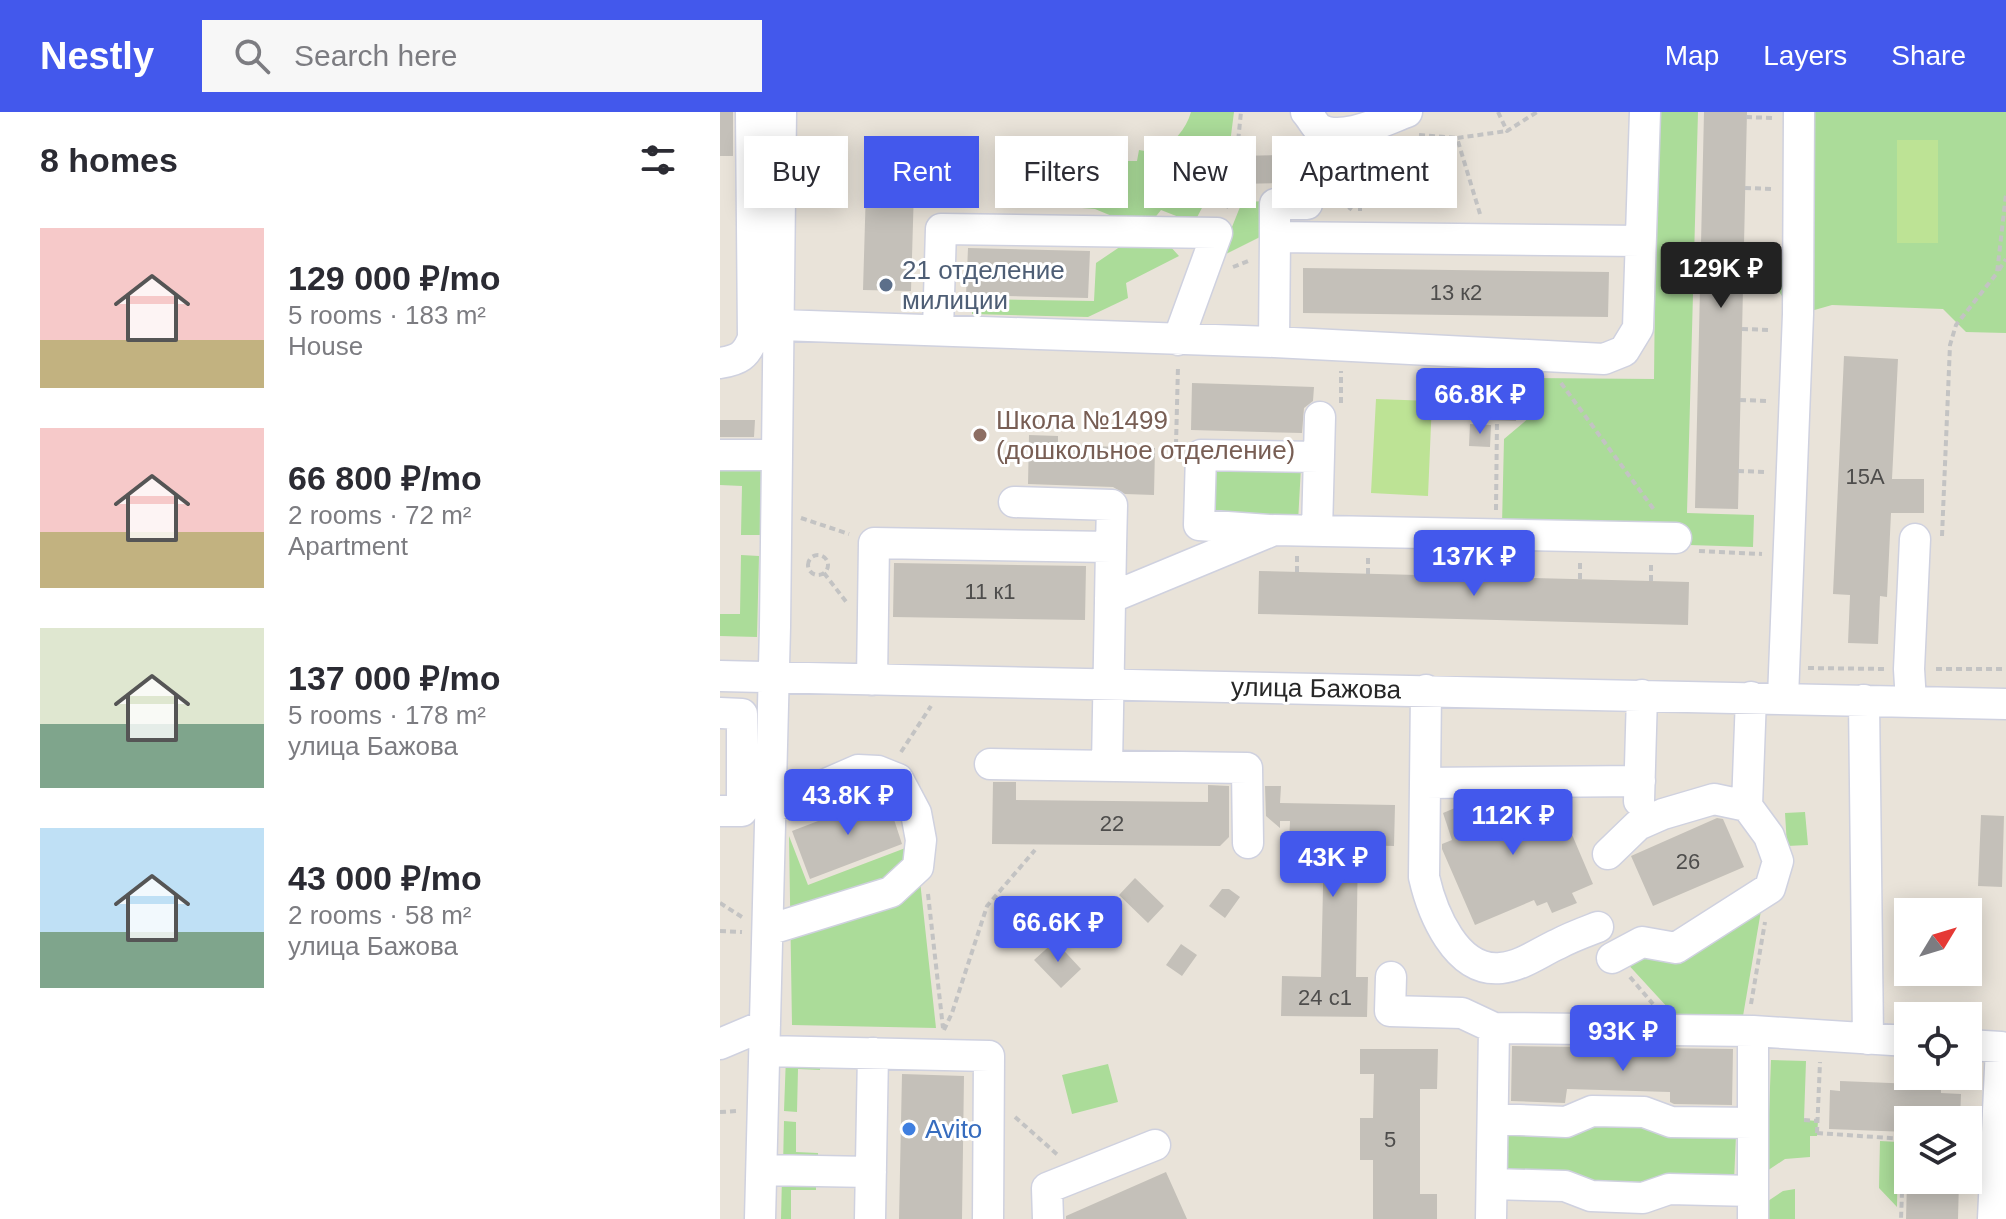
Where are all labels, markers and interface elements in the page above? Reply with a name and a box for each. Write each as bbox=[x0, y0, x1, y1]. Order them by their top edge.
search box bbox=[202, 20, 762, 92]
icon: search bbox=[230, 34, 274, 78]
text: Nestly bbox=[40, 35, 154, 77]
text: Search here bbox=[294, 39, 458, 72]
text: Map bbox=[1665, 40, 1719, 71]
text: Layers bbox=[1763, 40, 1847, 71]
text: Share bbox=[1891, 40, 1966, 71]
chip: Buy bbox=[744, 136, 848, 208]
chip: Rent bbox=[864, 136, 979, 208]
chip: Filters bbox=[995, 136, 1128, 208]
chip: New bbox=[1144, 136, 1256, 208]
chip: Apartment bbox=[1272, 136, 1457, 208]
icon: filters bbox=[636, 138, 680, 182]
text: 8 homes bbox=[40, 141, 178, 179]
pin: 129K ₽ bbox=[1656, 242, 1786, 310]
text: 129K ₽ bbox=[1679, 253, 1763, 283]
place label: 21 отделение милиции bbox=[902, 255, 1065, 315]
text: 129 000 ₽/mo bbox=[288, 259, 501, 297]
icon: home bbox=[104, 260, 200, 356]
marker: 21 отделение милиции bbox=[877, 276, 895, 294]
house number: 13 к2 bbox=[1430, 280, 1482, 305]
text: 5 rooms · 183 m² bbox=[288, 300, 486, 330]
text: House bbox=[288, 331, 363, 361]
pin: 66.8K ₽ bbox=[1406, 368, 1554, 436]
text: 66.8K ₽ bbox=[1434, 379, 1526, 409]
place label: Школа №1499 (дошкольное отделение) bbox=[996, 405, 1295, 465]
marker: Школа №1499 (дошкольное отделение) bbox=[971, 426, 989, 444]
text: 66 800 ₽/mo bbox=[288, 459, 482, 497]
icon: home bbox=[104, 460, 200, 556]
house number: 15А bbox=[1845, 464, 1885, 489]
text: 2 rooms · 72 m² bbox=[288, 500, 472, 530]
pin: 137K ₽ bbox=[1409, 530, 1539, 598]
text: Apartment bbox=[288, 531, 408, 561]
text: 137K ₽ bbox=[1432, 541, 1516, 571]
house number: 11 к1 bbox=[965, 579, 1015, 604]
text: 137 000 ₽/mo bbox=[288, 659, 501, 697]
icon: home bbox=[104, 660, 200, 756]
street label: улица Бажова bbox=[1231, 672, 1402, 704]
text: 5 rooms · 178 m² bbox=[288, 700, 486, 730]
text: улица Бажова bbox=[288, 731, 458, 761]
pin: 43.8K ₽ bbox=[774, 769, 922, 837]
text: 43.8K ₽ bbox=[802, 780, 894, 810]
pin: 112K ₽ bbox=[1448, 789, 1578, 857]
text: 112K ₽ bbox=[1471, 800, 1555, 830]
house number: 22 bbox=[1100, 811, 1124, 836]
pin: 43K ₽ bbox=[1277, 831, 1389, 899]
text: 43K ₽ bbox=[1298, 842, 1368, 872]
house number: 26 bbox=[1676, 849, 1700, 874]
text: 43 000 ₽/mo bbox=[288, 859, 482, 897]
icon: home bbox=[104, 860, 200, 956]
pin: 66.6K ₽ bbox=[984, 896, 1132, 964]
north arrow bbox=[1894, 898, 1982, 986]
map controls bbox=[1894, 898, 1982, 1194]
text: 2 rooms · 58 m² bbox=[288, 900, 472, 930]
text: 66.6K ₽ bbox=[1012, 907, 1104, 937]
text: улица Бажова bbox=[288, 931, 458, 961]
house number: 24 с1 bbox=[1298, 985, 1352, 1010]
button: locate bbox=[1894, 1002, 1982, 1090]
pin: 93K ₽ bbox=[1567, 1005, 1679, 1073]
text: 93K ₽ bbox=[1588, 1016, 1658, 1046]
button: layers bbox=[1894, 1106, 1982, 1194]
place label: Avito bbox=[925, 1114, 982, 1144]
marker: Avito bbox=[900, 1120, 918, 1138]
house number: 5 bbox=[1384, 1127, 1396, 1152]

